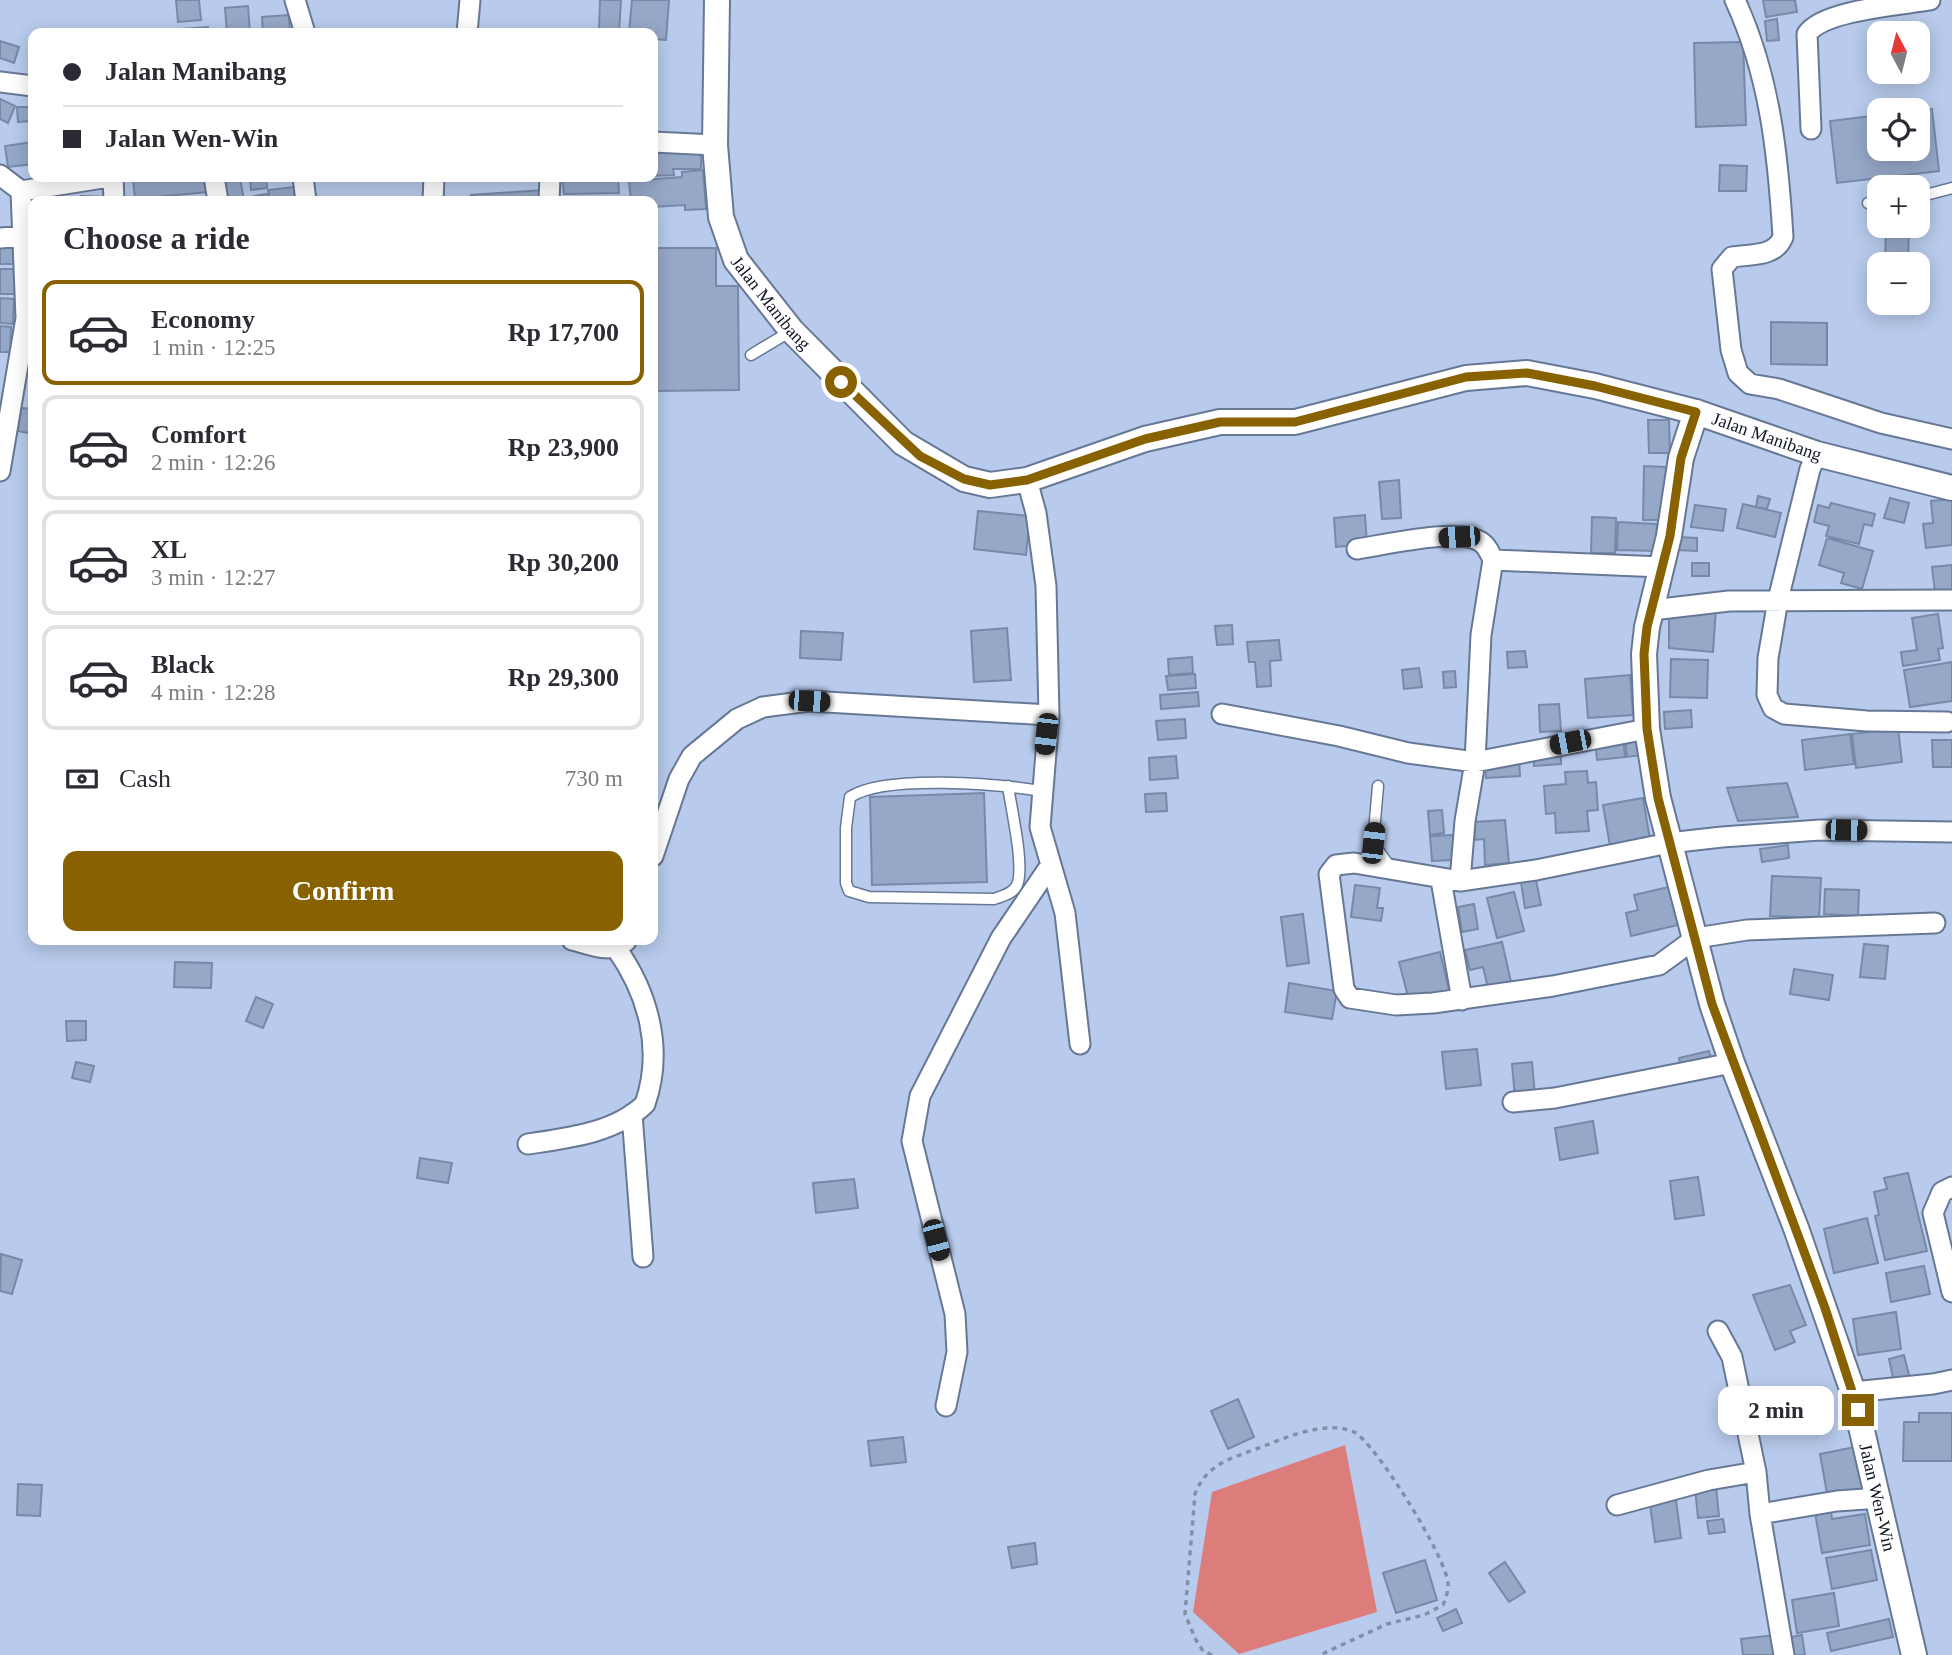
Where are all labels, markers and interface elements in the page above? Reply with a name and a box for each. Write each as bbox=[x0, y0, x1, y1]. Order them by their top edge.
north arrow bbox=[1867, 21, 1930, 84]
map controls bbox=[1867, 21, 1930, 315]
text: Jalan Manibang bbox=[105, 57, 286, 86]
button: locate bbox=[1867, 98, 1930, 161]
text: Jalan Wen-Win bbox=[105, 124, 278, 153]
button: + bbox=[1867, 175, 1930, 238]
text: Choose a ride bbox=[63, 220, 250, 256]
street label: Jalan Manibang bbox=[727, 252, 815, 354]
button: − bbox=[1867, 252, 1930, 315]
icon: car bbox=[67, 301, 130, 364]
text: Economy bbox=[151, 305, 255, 334]
text: Rp 17,700 bbox=[508, 318, 619, 347]
text: 1 min · 12:25 bbox=[151, 335, 276, 360]
route start bbox=[825, 366, 857, 398]
street label: Jalan Manibang bbox=[1710, 408, 1824, 465]
icon: car bbox=[67, 416, 130, 479]
text: Comfort bbox=[151, 420, 246, 449]
text: Rp 23,900 bbox=[508, 433, 619, 462]
text: 2 min · 12:26 bbox=[151, 450, 276, 475]
car bbox=[1438, 525, 1481, 549]
icon: car bbox=[67, 531, 130, 594]
text: XL bbox=[151, 535, 187, 564]
text: Rp 30,200 bbox=[508, 548, 619, 577]
text: 3 min · 12:27 bbox=[151, 565, 276, 590]
icon: car bbox=[67, 646, 130, 709]
text: Black bbox=[151, 650, 215, 679]
text: Rp 29,300 bbox=[508, 663, 619, 692]
text: 4 min · 12:28 bbox=[151, 680, 276, 705]
car bbox=[788, 689, 831, 713]
car bbox=[1034, 712, 1059, 756]
car bbox=[1548, 728, 1593, 756]
icon: cash bbox=[63, 760, 101, 798]
text: Cash bbox=[119, 764, 171, 793]
text: 730 m bbox=[565, 766, 623, 791]
car bbox=[1825, 819, 1868, 841]
car bbox=[1361, 821, 1386, 865]
button: Confirm bbox=[63, 851, 623, 931]
car bbox=[921, 1217, 952, 1263]
callout: 2 min bbox=[1718, 1386, 1834, 1434]
route end bbox=[1842, 1394, 1874, 1426]
text: 2 min bbox=[1748, 1398, 1804, 1423]
street label: Jalan Wen-Win bbox=[1855, 1441, 1900, 1553]

